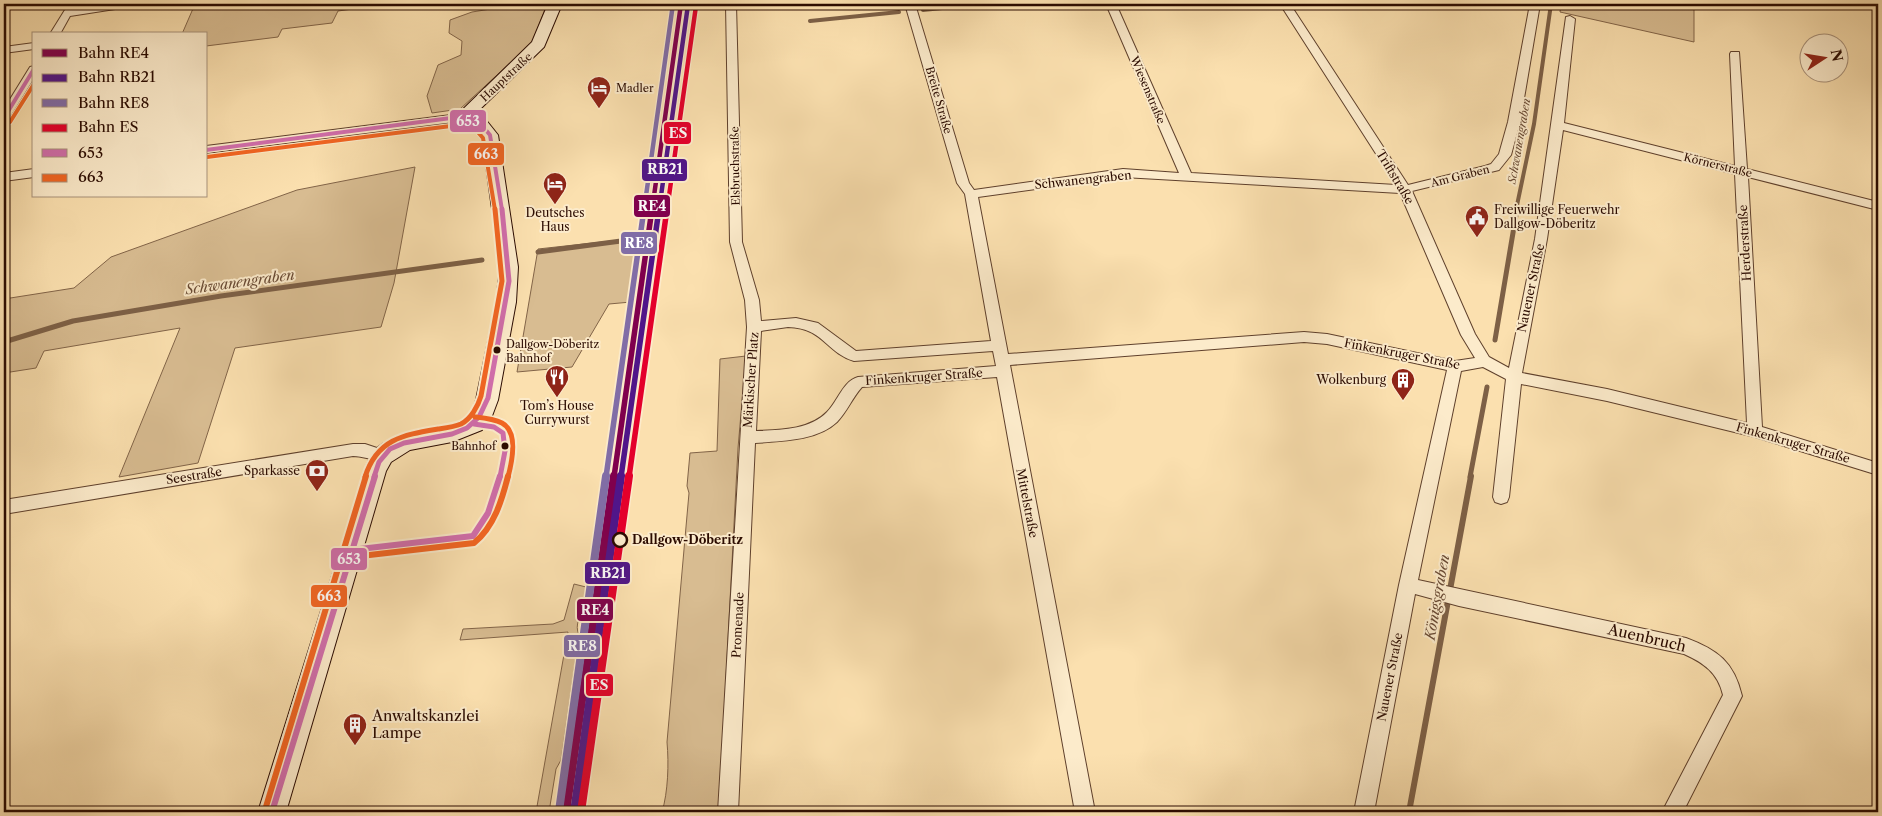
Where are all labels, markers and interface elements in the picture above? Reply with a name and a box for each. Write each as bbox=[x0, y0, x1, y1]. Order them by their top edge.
legend bbox=[32, 32, 208, 198]
north arrow bbox=[1800, 32, 1850, 82]
text: Bahn RE4 bbox=[78, 43, 149, 62]
text: N bbox=[1827, 47, 1847, 63]
street label: Hauptstraße bbox=[477, 50, 535, 104]
street label: Wiesenstraße bbox=[1127, 53, 1169, 126]
street label: Breite Straße bbox=[923, 65, 955, 135]
text: Bahn RB21 bbox=[78, 67, 156, 86]
hotel icon: Madler bbox=[586, 75, 612, 109]
place label: Madler bbox=[616, 81, 654, 95]
text: Bahn RE8 bbox=[78, 93, 149, 112]
water label: Schwanengraben bbox=[1504, 97, 1533, 186]
line badge: 653 bbox=[449, 109, 487, 133]
text: 653 bbox=[456, 112, 480, 130]
text: Bahn ES bbox=[78, 117, 139, 136]
line badge: ES bbox=[663, 121, 692, 145]
text: ES bbox=[668, 124, 688, 142]
street label: Elsbruchstraße bbox=[727, 126, 743, 206]
line badge: 663 bbox=[467, 142, 505, 166]
text: 653 bbox=[78, 143, 103, 162]
text: 663 bbox=[474, 145, 498, 163]
street label: Triftstraße bbox=[1373, 147, 1418, 207]
street label: Körnerstraße bbox=[1682, 150, 1754, 180]
line badge: RB21 bbox=[641, 158, 688, 182]
text: RB21 bbox=[647, 160, 684, 178]
street label: Am Graben bbox=[1428, 162, 1491, 190]
text: 663 bbox=[78, 167, 104, 186]
street label: Schwanengraben bbox=[1034, 167, 1133, 192]
hotel icon: Deutsches Haus bbox=[542, 171, 568, 205]
line badge: RE4 bbox=[633, 194, 671, 218]
text: RE4 bbox=[637, 197, 667, 215]
place label: Freiwillige Feuerwehr Dallgow-Döberitz bbox=[1494, 202, 1620, 231]
public building icon: Freiwillige Feuerwehr Dallgow-Döberitz bbox=[1464, 204, 1490, 238]
street label: Herderstraße bbox=[1735, 204, 1754, 282]
place label: Deutsches Haus bbox=[525, 205, 585, 234]
line badge: RE8 bbox=[620, 231, 658, 255]
text: RE8 bbox=[624, 234, 654, 252]
street label: Nauener Straße bbox=[1514, 242, 1547, 334]
water label: Schwanengraben bbox=[183, 265, 296, 299]
street label: Märkischer Platz bbox=[740, 332, 761, 428]
street label: Finkenkruger Straße bbox=[1343, 335, 1462, 372]
place label: Dallgow-Döberitz Bahnhof bbox=[506, 337, 599, 365]
marker: Dallgow-Döberitz Bahnhof bbox=[492, 345, 502, 355]
restaurant icon: Tom’s House Currywurst bbox=[544, 364, 570, 398]
street label: Finkenkruger Straße bbox=[865, 365, 984, 388]
building icon: Wolkenburg bbox=[1390, 367, 1416, 401]
place label: Wolkenburg bbox=[1315, 372, 1387, 387]
place label: Tom’s House Currywurst bbox=[520, 398, 594, 427]
street label: Finkenkruger Straße bbox=[1734, 419, 1852, 466]
place label: Bahnhof bbox=[451, 439, 498, 453]
marker: Bahnhof bbox=[500, 441, 510, 451]
bank icon: Sparkasse bbox=[304, 458, 330, 492]
place label: Sparkasse bbox=[244, 463, 300, 478]
street label: Seestraße bbox=[165, 464, 223, 487]
street label: Mittelstraße bbox=[1013, 467, 1042, 539]
marker: Dallgow-Döberitz bbox=[612, 532, 628, 548]
place label: Dallgow-Döberitz bbox=[632, 532, 743, 547]
line badge: 653 bbox=[330, 547, 368, 571]
text: 653 bbox=[337, 550, 361, 568]
water label: Königsgraben bbox=[1420, 553, 1453, 642]
line badge: RB21 bbox=[584, 561, 631, 585]
text: RB21 bbox=[590, 564, 627, 582]
line badge: 663 bbox=[310, 584, 348, 608]
text: 663 bbox=[317, 587, 341, 605]
street label: Promenade bbox=[728, 591, 747, 658]
line badge: RE4 bbox=[576, 598, 614, 622]
text: RE4 bbox=[580, 601, 610, 619]
street label: Auenbruch bbox=[1605, 619, 1689, 656]
street label: Nauener Straße bbox=[1374, 631, 1406, 723]
line badge: RE8 bbox=[563, 634, 601, 658]
text: RE8 bbox=[567, 637, 597, 655]
line badge: ES bbox=[585, 673, 614, 697]
text: ES bbox=[589, 676, 609, 694]
place label: Anwaltskanzlei Lampe bbox=[371, 706, 480, 742]
building icon: Anwaltskanzlei Lampe bbox=[342, 712, 368, 746]

